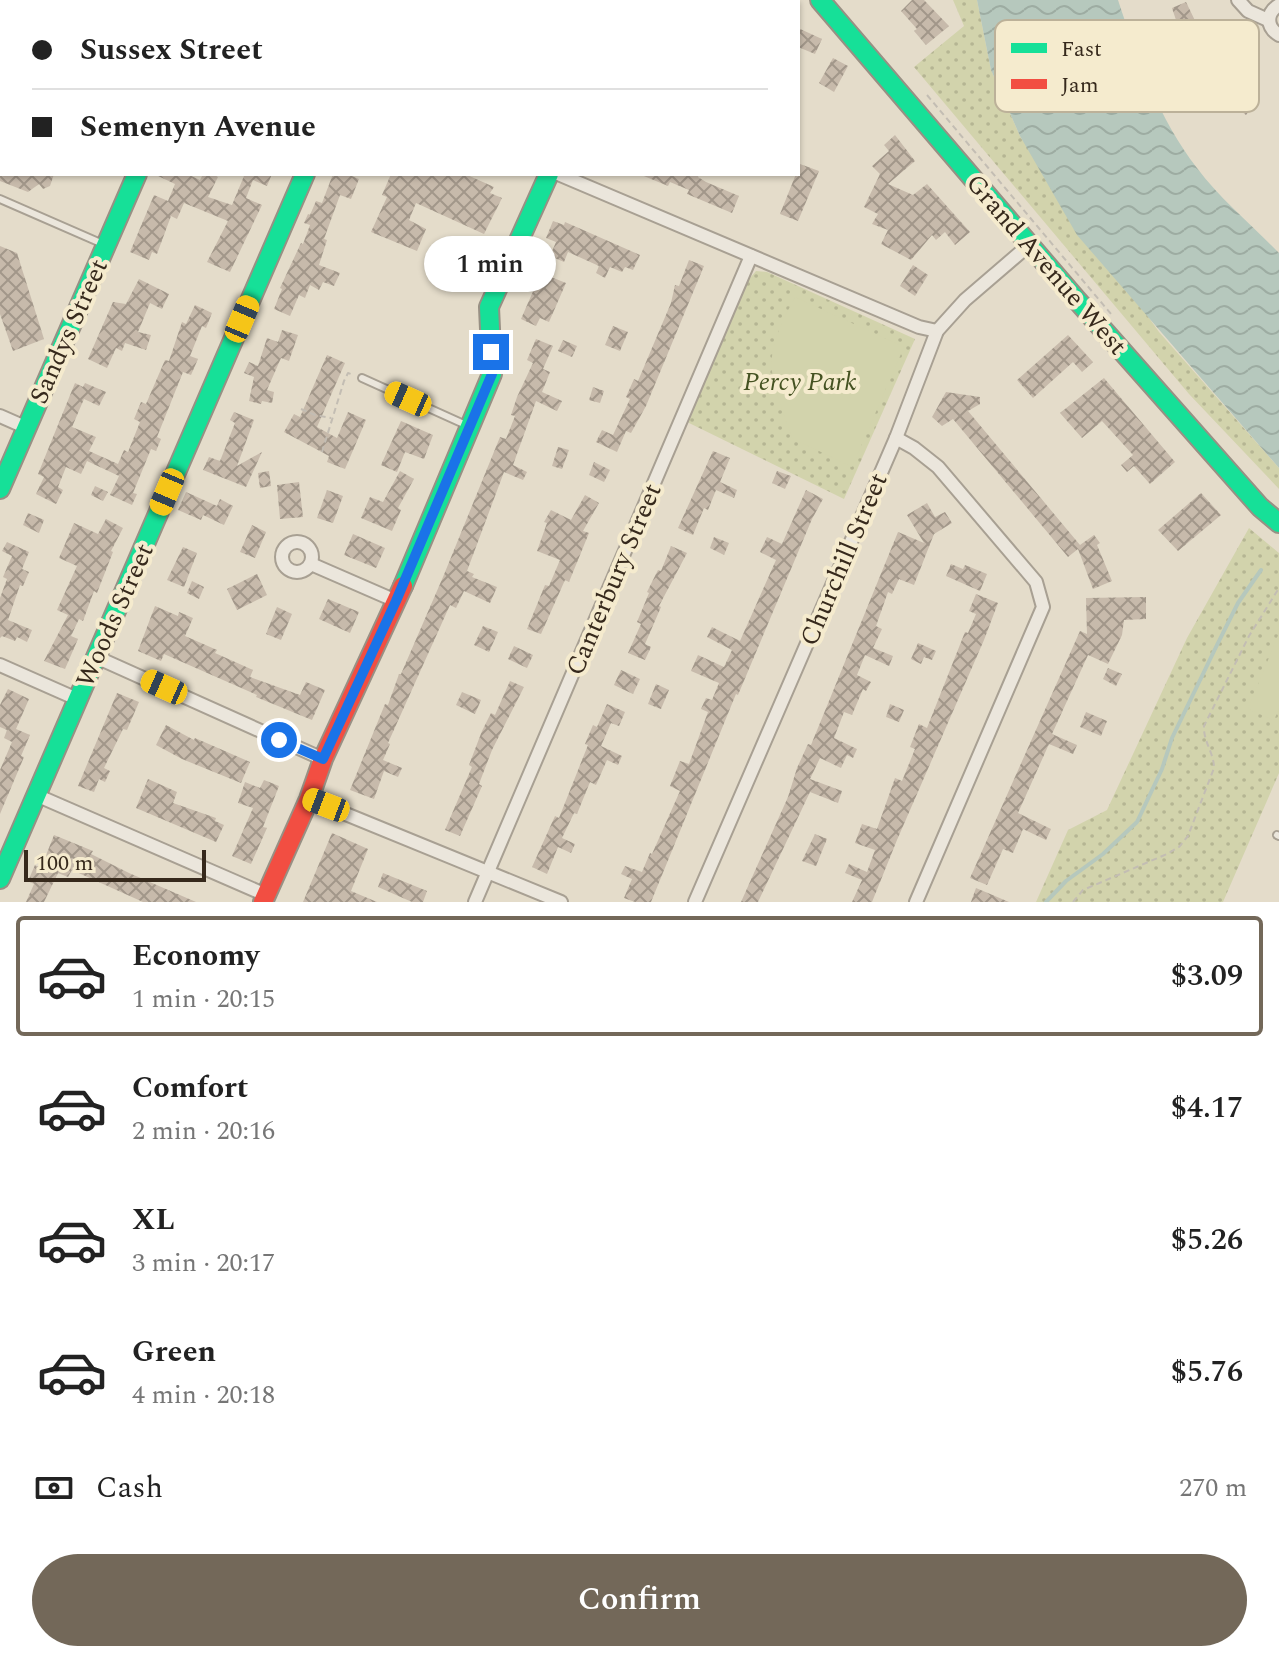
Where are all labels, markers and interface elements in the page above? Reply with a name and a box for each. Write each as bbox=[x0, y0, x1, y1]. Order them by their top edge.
legend bbox=[995, 20, 1259, 112]
text: Sussex Street bbox=[80, 27, 263, 73]
text: Fast bbox=[1061, 33, 1102, 66]
text: Jam bbox=[1061, 69, 1099, 102]
text: Semenyn Avenue bbox=[80, 104, 316, 150]
street label: Grand Avenue West bbox=[956, 165, 1137, 364]
callout: 1 min bbox=[425, 236, 557, 292]
text: 1 min bbox=[456, 244, 524, 284]
street label: Sandys Street bbox=[19, 252, 119, 410]
car bbox=[222, 292, 262, 346]
route end bbox=[473, 334, 509, 370]
park label: Percy Park bbox=[743, 362, 857, 402]
car bbox=[381, 378, 435, 420]
car bbox=[147, 465, 187, 519]
street label: Churchill Street bbox=[789, 467, 898, 652]
street label: Canterbury Street bbox=[555, 477, 672, 682]
street label: Woods Street bbox=[65, 537, 164, 694]
car bbox=[137, 666, 191, 708]
route start bbox=[261, 722, 297, 758]
car bbox=[299, 785, 353, 825]
scale bar bbox=[24, 846, 206, 882]
text: 100 m bbox=[36, 847, 93, 880]
text: Economy bbox=[132, 933, 259, 979]
icon: car bbox=[36, 940, 108, 1012]
text: $3.09 bbox=[1171, 953, 1243, 999]
text: 1 min · 20:15 bbox=[132, 979, 275, 1019]
text: Comfort bbox=[132, 1065, 248, 1111]
icon: car bbox=[36, 1072, 108, 1144]
text: $4.17 bbox=[1171, 1085, 1243, 1131]
text: 2 min · 20:16 bbox=[132, 1111, 275, 1151]
text: XL bbox=[132, 1197, 175, 1243]
icon: car bbox=[36, 1204, 108, 1276]
text: $5.26 bbox=[1171, 1217, 1243, 1263]
text: 3 min · 20:17 bbox=[132, 1243, 275, 1283]
text: Green bbox=[132, 1329, 216, 1375]
icon: car bbox=[36, 1336, 108, 1408]
text: $5.76 bbox=[1171, 1349, 1243, 1395]
text: 4 min · 20:18 bbox=[132, 1375, 275, 1415]
text: Cash bbox=[96, 1465, 163, 1511]
icon: cash bbox=[32, 1466, 76, 1510]
text: 270 m bbox=[1179, 1468, 1247, 1508]
button: Confirm bbox=[32, 1554, 1247, 1646]

